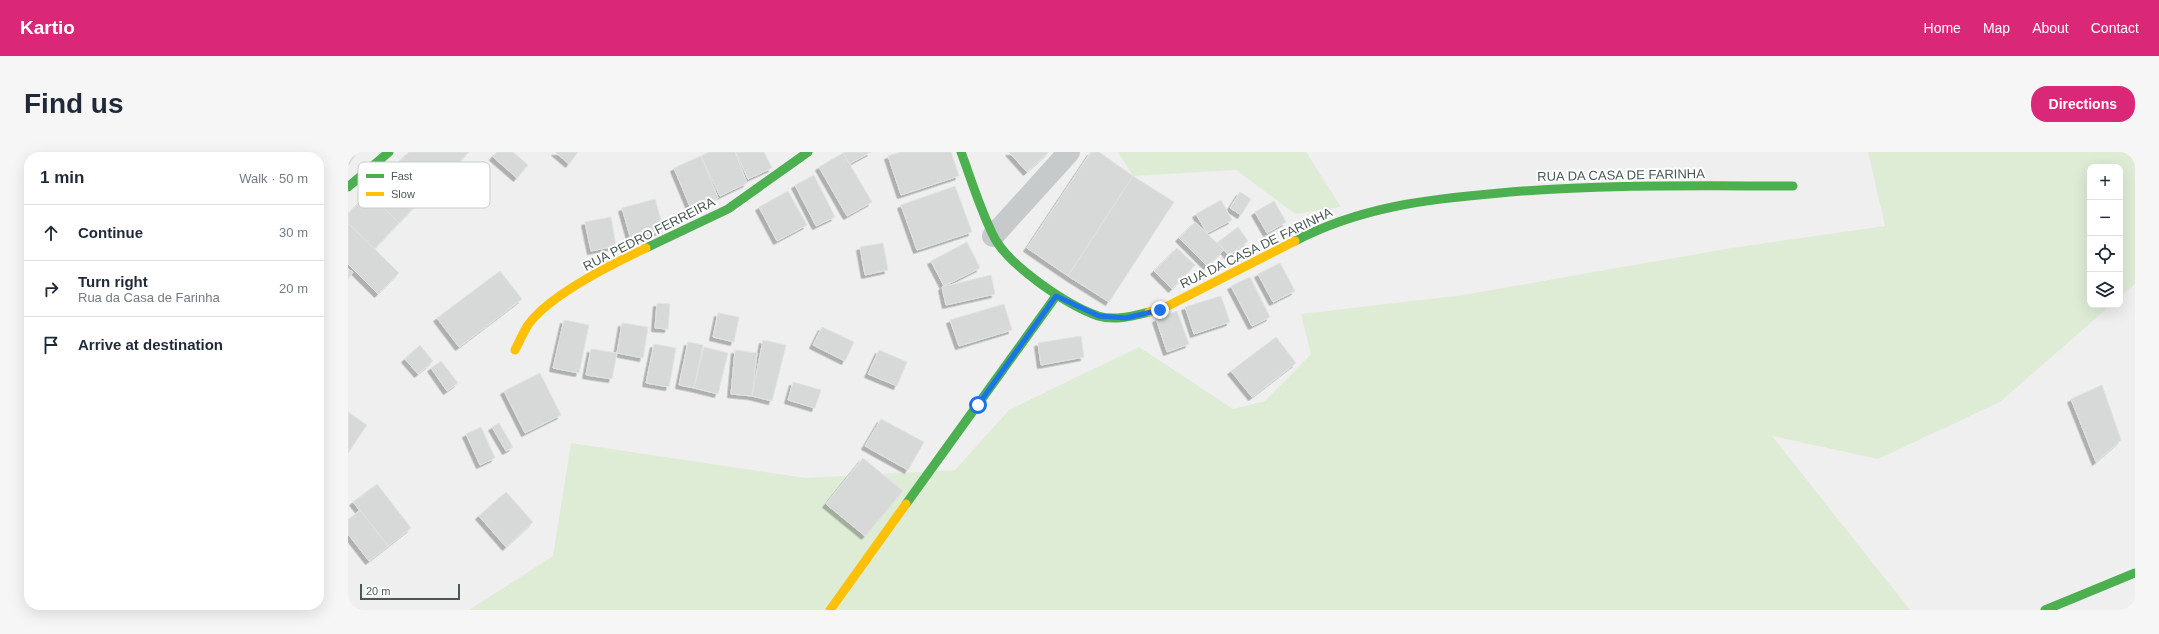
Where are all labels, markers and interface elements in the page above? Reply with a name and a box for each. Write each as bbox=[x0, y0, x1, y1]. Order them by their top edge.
text: Kartio bbox=[20, 17, 75, 38]
text: Home bbox=[1924, 20, 1961, 36]
text: Map bbox=[1983, 20, 2010, 36]
text: About bbox=[2032, 20, 2069, 36]
text: Contact bbox=[2091, 20, 2139, 36]
button: Directions bbox=[2031, 86, 2135, 122]
text: Find us bbox=[24, 88, 124, 119]
legend bbox=[358, 162, 490, 208]
map controls bbox=[2087, 164, 2123, 308]
button: + bbox=[2087, 164, 2123, 200]
street label: RUA DA CASA DE FARINHA bbox=[1537, 166, 1705, 184]
text: 1 min bbox=[40, 168, 84, 187]
text: Fast bbox=[391, 170, 412, 182]
text: Walk · 50 m bbox=[239, 171, 308, 186]
text: Slow bbox=[391, 188, 415, 200]
street label: RUA PEDRO FERREIRA bbox=[581, 194, 718, 274]
button: − bbox=[2087, 200, 2123, 236]
street label: RUA DA CASA DE FARINHA bbox=[1177, 204, 1335, 291]
icon: ahead bbox=[40, 222, 62, 244]
text: Continue bbox=[78, 224, 143, 241]
text: 30 m bbox=[279, 225, 308, 240]
button: locate bbox=[2087, 236, 2123, 272]
button: layers bbox=[2087, 272, 2123, 308]
text: Turn right bbox=[78, 273, 148, 290]
icon: right bbox=[40, 278, 62, 300]
text: 20 m bbox=[279, 281, 308, 296]
text: Rua da Casa de Farinha bbox=[78, 290, 220, 305]
route end bbox=[1151, 301, 1169, 319]
icon: arrive bbox=[40, 334, 62, 356]
text: Arrive at destination bbox=[78, 336, 223, 353]
route start bbox=[969, 396, 987, 414]
scale bar bbox=[360, 582, 460, 601]
text: 20 m bbox=[366, 585, 390, 597]

